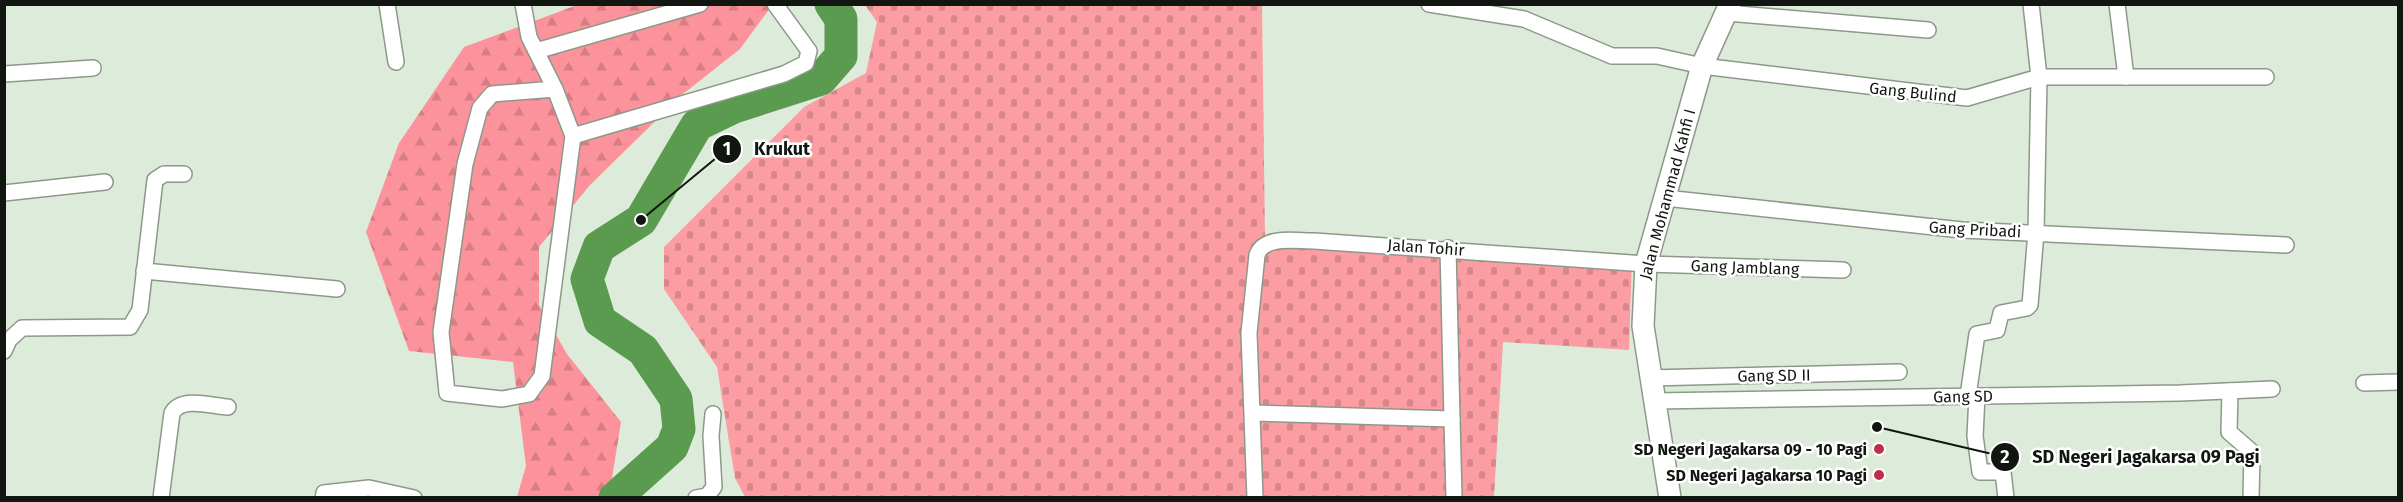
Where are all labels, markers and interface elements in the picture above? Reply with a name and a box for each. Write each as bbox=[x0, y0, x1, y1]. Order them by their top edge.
street label: Gang Bulind bbox=[1868, 78, 1958, 107]
street label: Jalan Mohammad Kahfi I bbox=[1636, 107, 1699, 281]
callout: Krukut bbox=[712, 131, 822, 167]
text: 1 bbox=[723, 138, 731, 160]
text: Krukut bbox=[754, 138, 811, 160]
street label: Gang Pribadi bbox=[1928, 218, 2022, 241]
street label: Jalan Tohir bbox=[1387, 235, 1466, 260]
street label: Gang Jamblang bbox=[1690, 256, 1800, 279]
street label: Gang SD II bbox=[1737, 365, 1811, 386]
street label: Gang SD bbox=[1933, 386, 1993, 407]
callout: SD Negeri Jagakarsa 09 Pagi bbox=[1990, 439, 2272, 475]
place label: SD Negeri Jagakarsa 09 - 10 Pagi bbox=[1634, 440, 1867, 459]
marker: SD Negeri Jagakarsa 09 - 10 Pagi bbox=[1872, 442, 1886, 456]
text: 2 bbox=[2000, 446, 2010, 468]
text: SD Negeri Jagakarsa 09 Pagi bbox=[2032, 446, 2260, 468]
place label: SD Negeri Jagakarsa 10 Pagi bbox=[1666, 466, 1867, 485]
marker: SD Negeri Jagakarsa 10 Pagi bbox=[1872, 468, 1886, 482]

